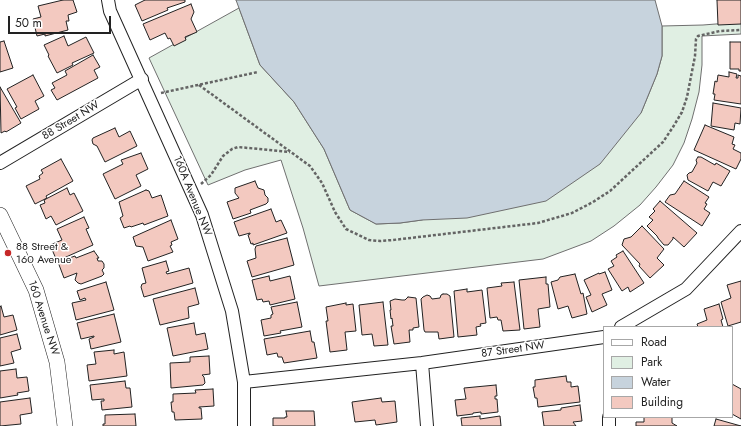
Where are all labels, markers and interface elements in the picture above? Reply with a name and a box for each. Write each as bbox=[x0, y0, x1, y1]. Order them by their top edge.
scale bar bbox=[10, 8, 113, 34]
text: 50 m bbox=[15, 14, 42, 32]
street label: 88 Street NW bbox=[40, 99, 102, 143]
street label: 160A Avenue NW bbox=[170, 154, 214, 238]
place label: 88 Street & 160 Avenue bbox=[16, 240, 71, 266]
marker: 88 Street & 160 Avenue bbox=[3, 248, 13, 258]
street label: 160 Avenue NW bbox=[25, 279, 61, 357]
legend bbox=[603, 326, 733, 418]
text: Road bbox=[641, 333, 667, 351]
street label: 87 Street NW bbox=[480, 339, 546, 361]
text: Park bbox=[641, 353, 662, 371]
text: Water bbox=[641, 373, 671, 391]
text: Building bbox=[641, 393, 683, 411]

